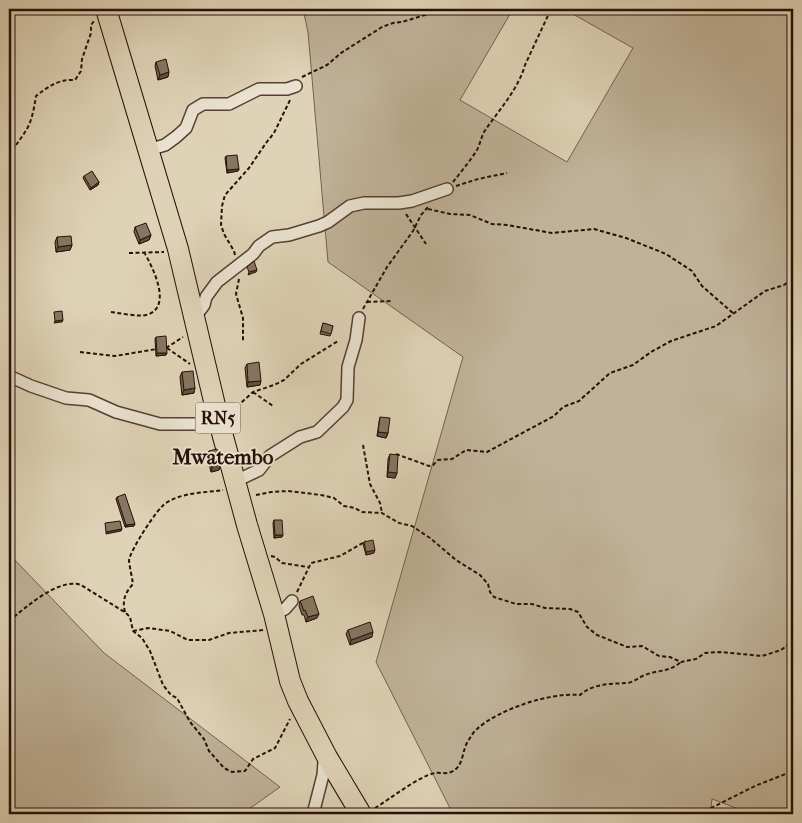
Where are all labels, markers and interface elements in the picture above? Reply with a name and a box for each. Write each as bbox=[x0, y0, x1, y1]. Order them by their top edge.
road number: RN5 bbox=[196, 402, 240, 433]
district label: Mwatembo bbox=[172, 445, 274, 469]

